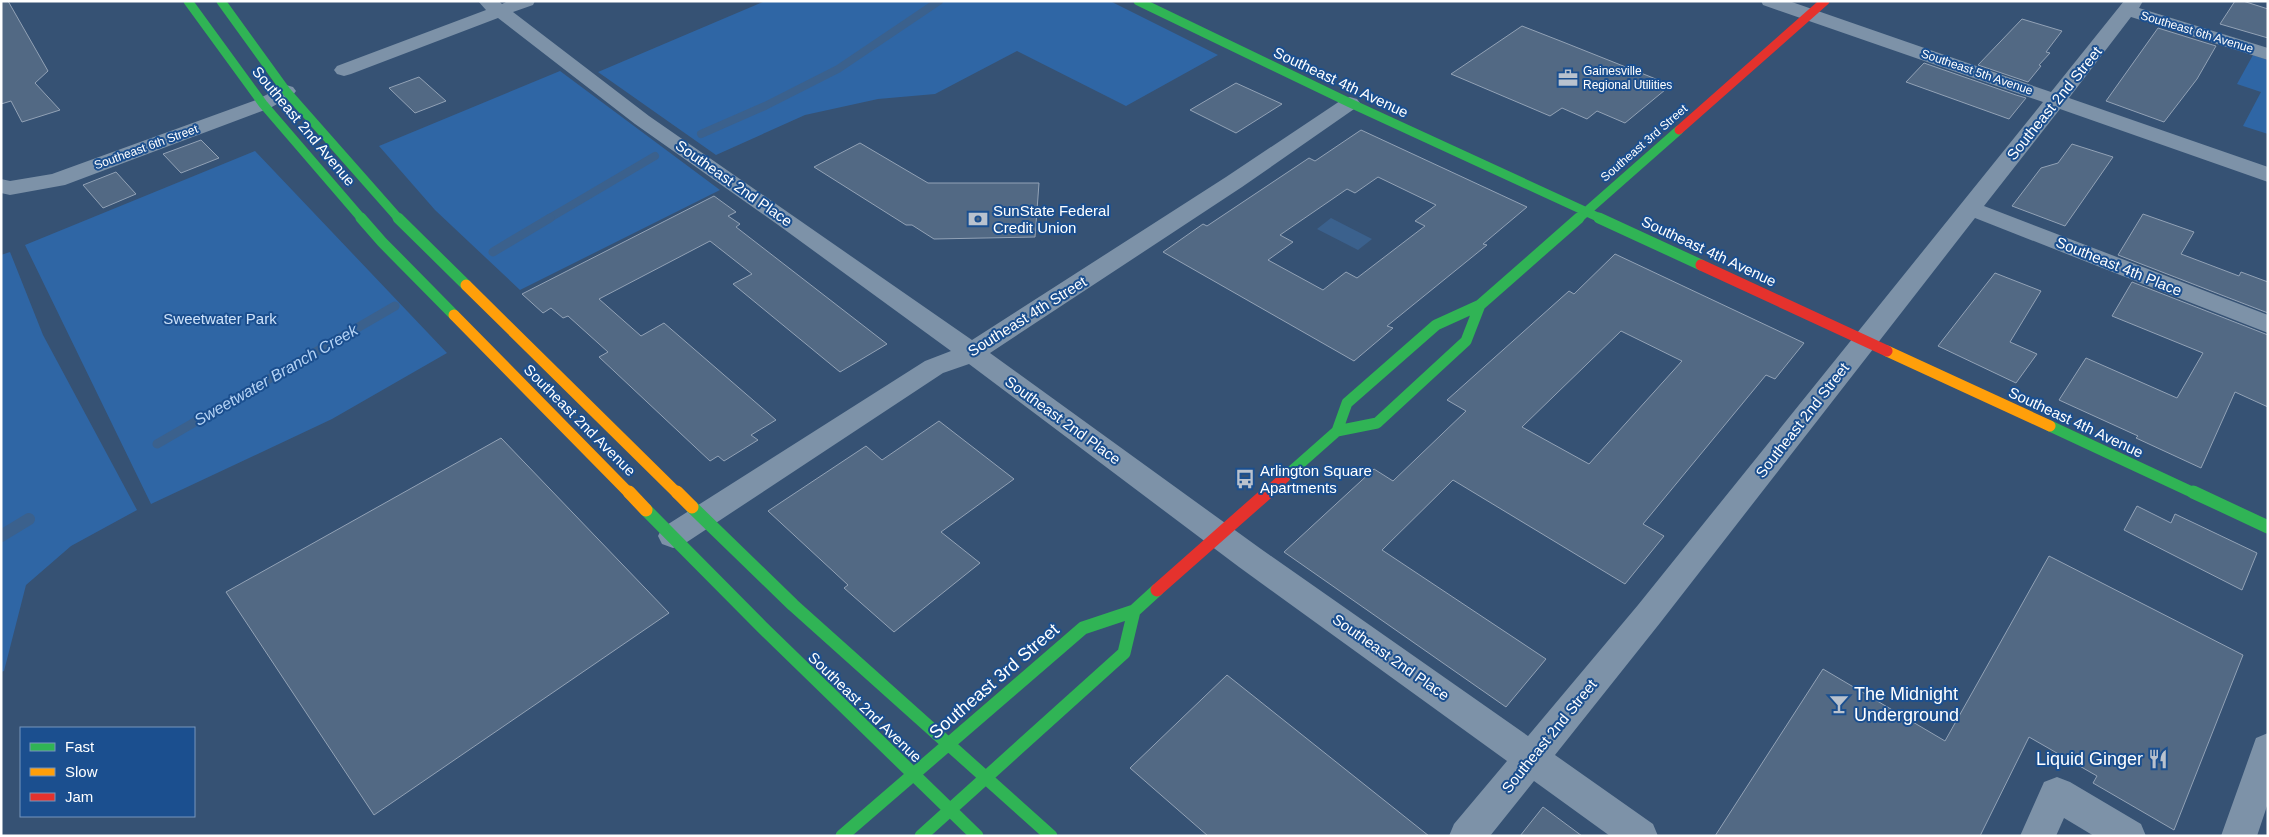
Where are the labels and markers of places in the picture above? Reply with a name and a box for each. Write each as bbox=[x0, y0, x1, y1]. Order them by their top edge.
place label: Gainesville Regional Utilities bbox=[1583, 64, 1672, 92]
office icon: Gainesville Regional Utilities bbox=[1557, 67, 1579, 89]
place label: SunState Federal Credit Union bbox=[993, 202, 1110, 236]
bank icon: SunState Federal Credit Union bbox=[967, 208, 989, 230]
place label: Arlington Square Apartments bbox=[1260, 462, 1372, 496]
bus stop icon: Arlington Square Apartments bbox=[1234, 468, 1256, 490]
place label: The Midnight Underground bbox=[1854, 684, 1959, 725]
bar icon: The Midnight Underground bbox=[1828, 693, 1850, 715]
restaurant icon: Liquid Ginger bbox=[2147, 748, 2169, 770]
place label: Liquid Ginger bbox=[2036, 749, 2143, 769]

